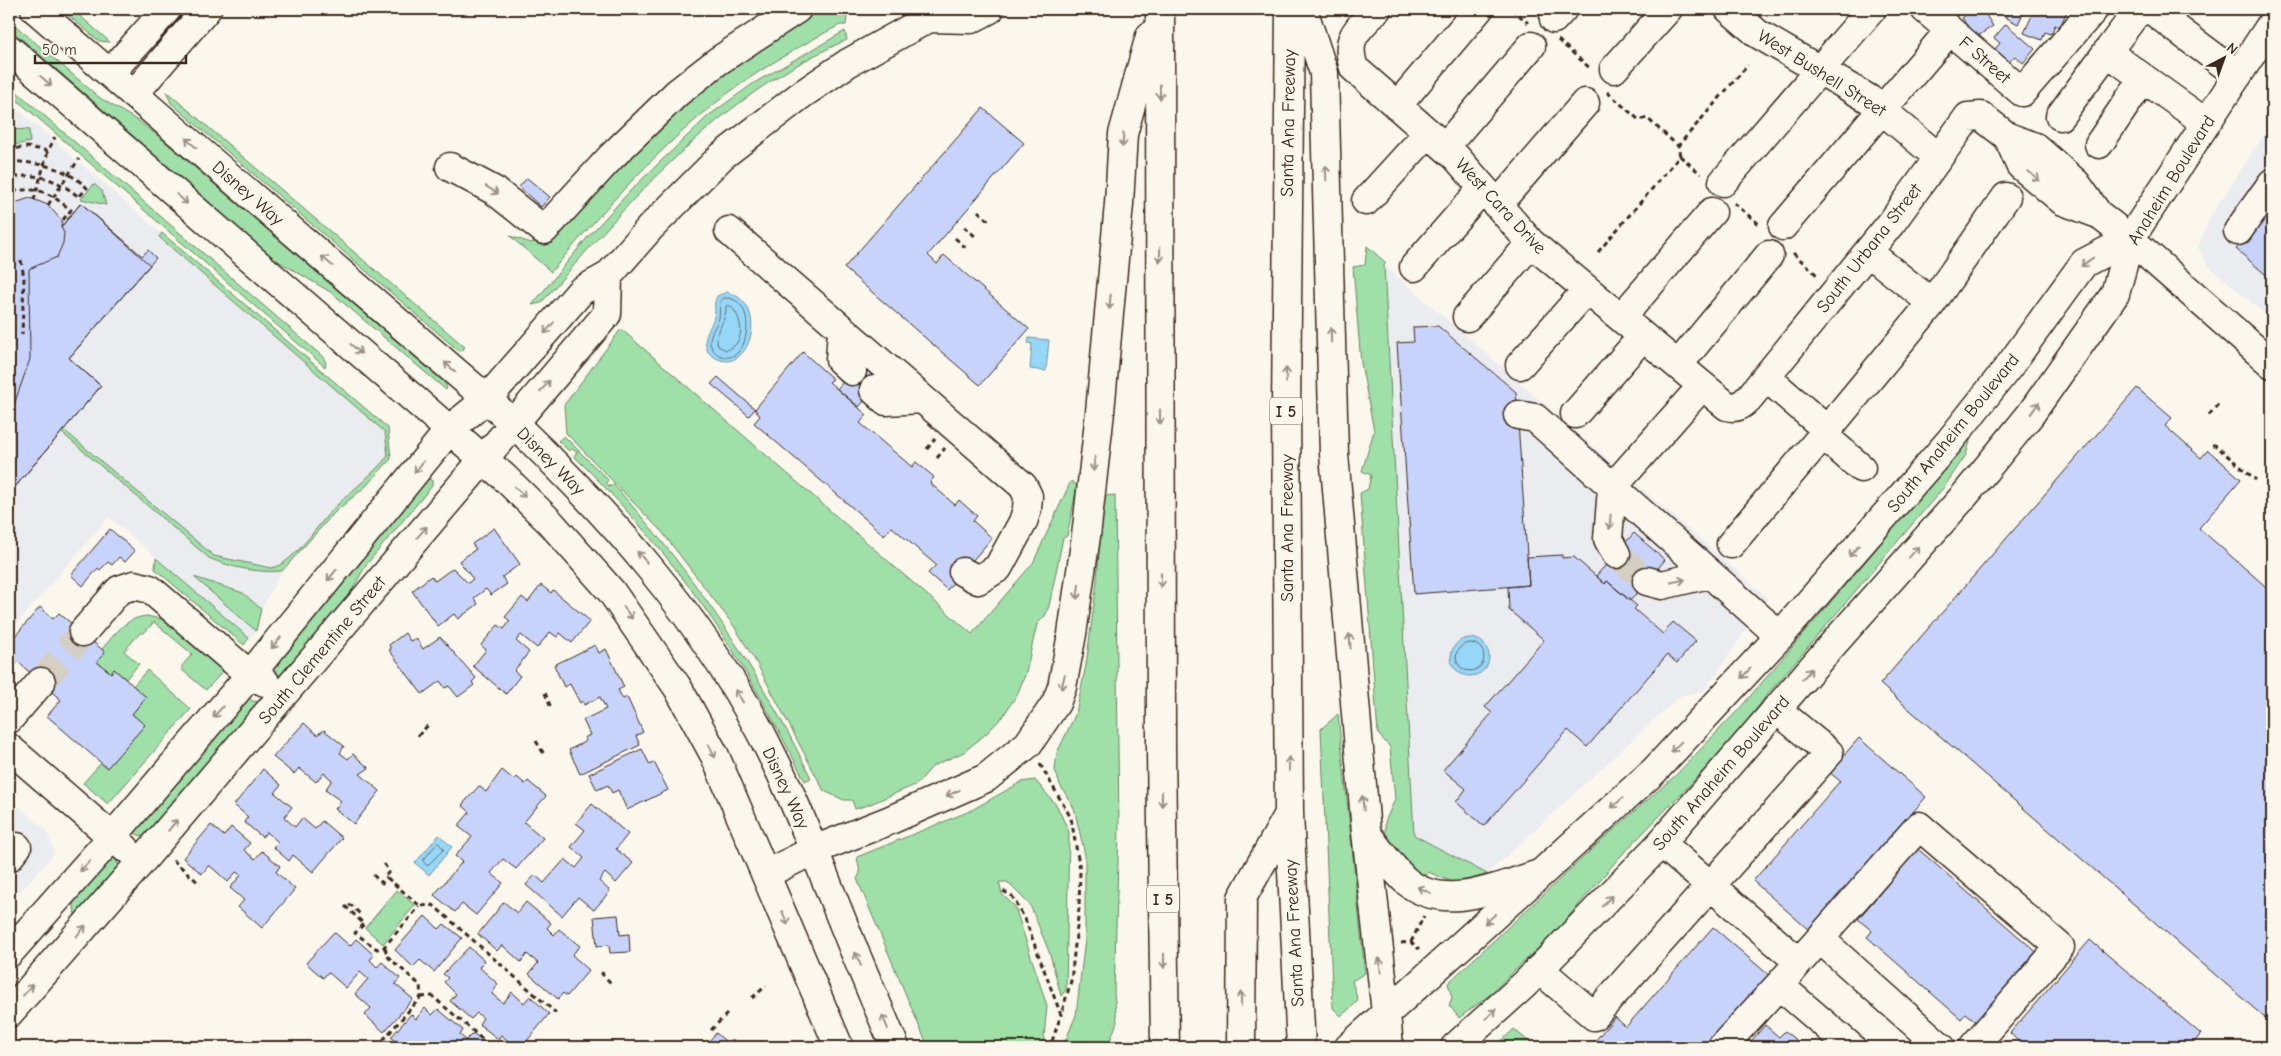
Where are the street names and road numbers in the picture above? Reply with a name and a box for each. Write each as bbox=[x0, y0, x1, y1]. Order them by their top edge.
street label: West Bushell Street bbox=[1754, 25, 1891, 122]
street label: F Street bbox=[1955, 32, 2015, 89]
street label: Santa Ana Freeway bbox=[1277, 48, 1300, 197]
street label: Anaheim Boulevard bbox=[2123, 112, 2220, 249]
street label: West Cara Drive bbox=[1451, 154, 1550, 259]
street label: Disney Way bbox=[208, 157, 288, 231]
street label: South Urbana Street bbox=[1812, 179, 1927, 317]
street label: South Anaheim Boulevard bbox=[1883, 350, 2024, 517]
road number: I 5 bbox=[1270, 398, 1302, 424]
street label: Disney Way bbox=[512, 423, 590, 500]
street label: Santa Ana Freeway bbox=[1277, 453, 1298, 602]
street label: South Clementine Street bbox=[254, 571, 391, 729]
street label: South Anaheim Boulevard bbox=[1648, 692, 1794, 855]
street label: Disney Way bbox=[758, 744, 814, 833]
street label: Santa Ana Freeway bbox=[1280, 858, 1309, 1007]
road number: I 5 bbox=[1147, 886, 1179, 912]

